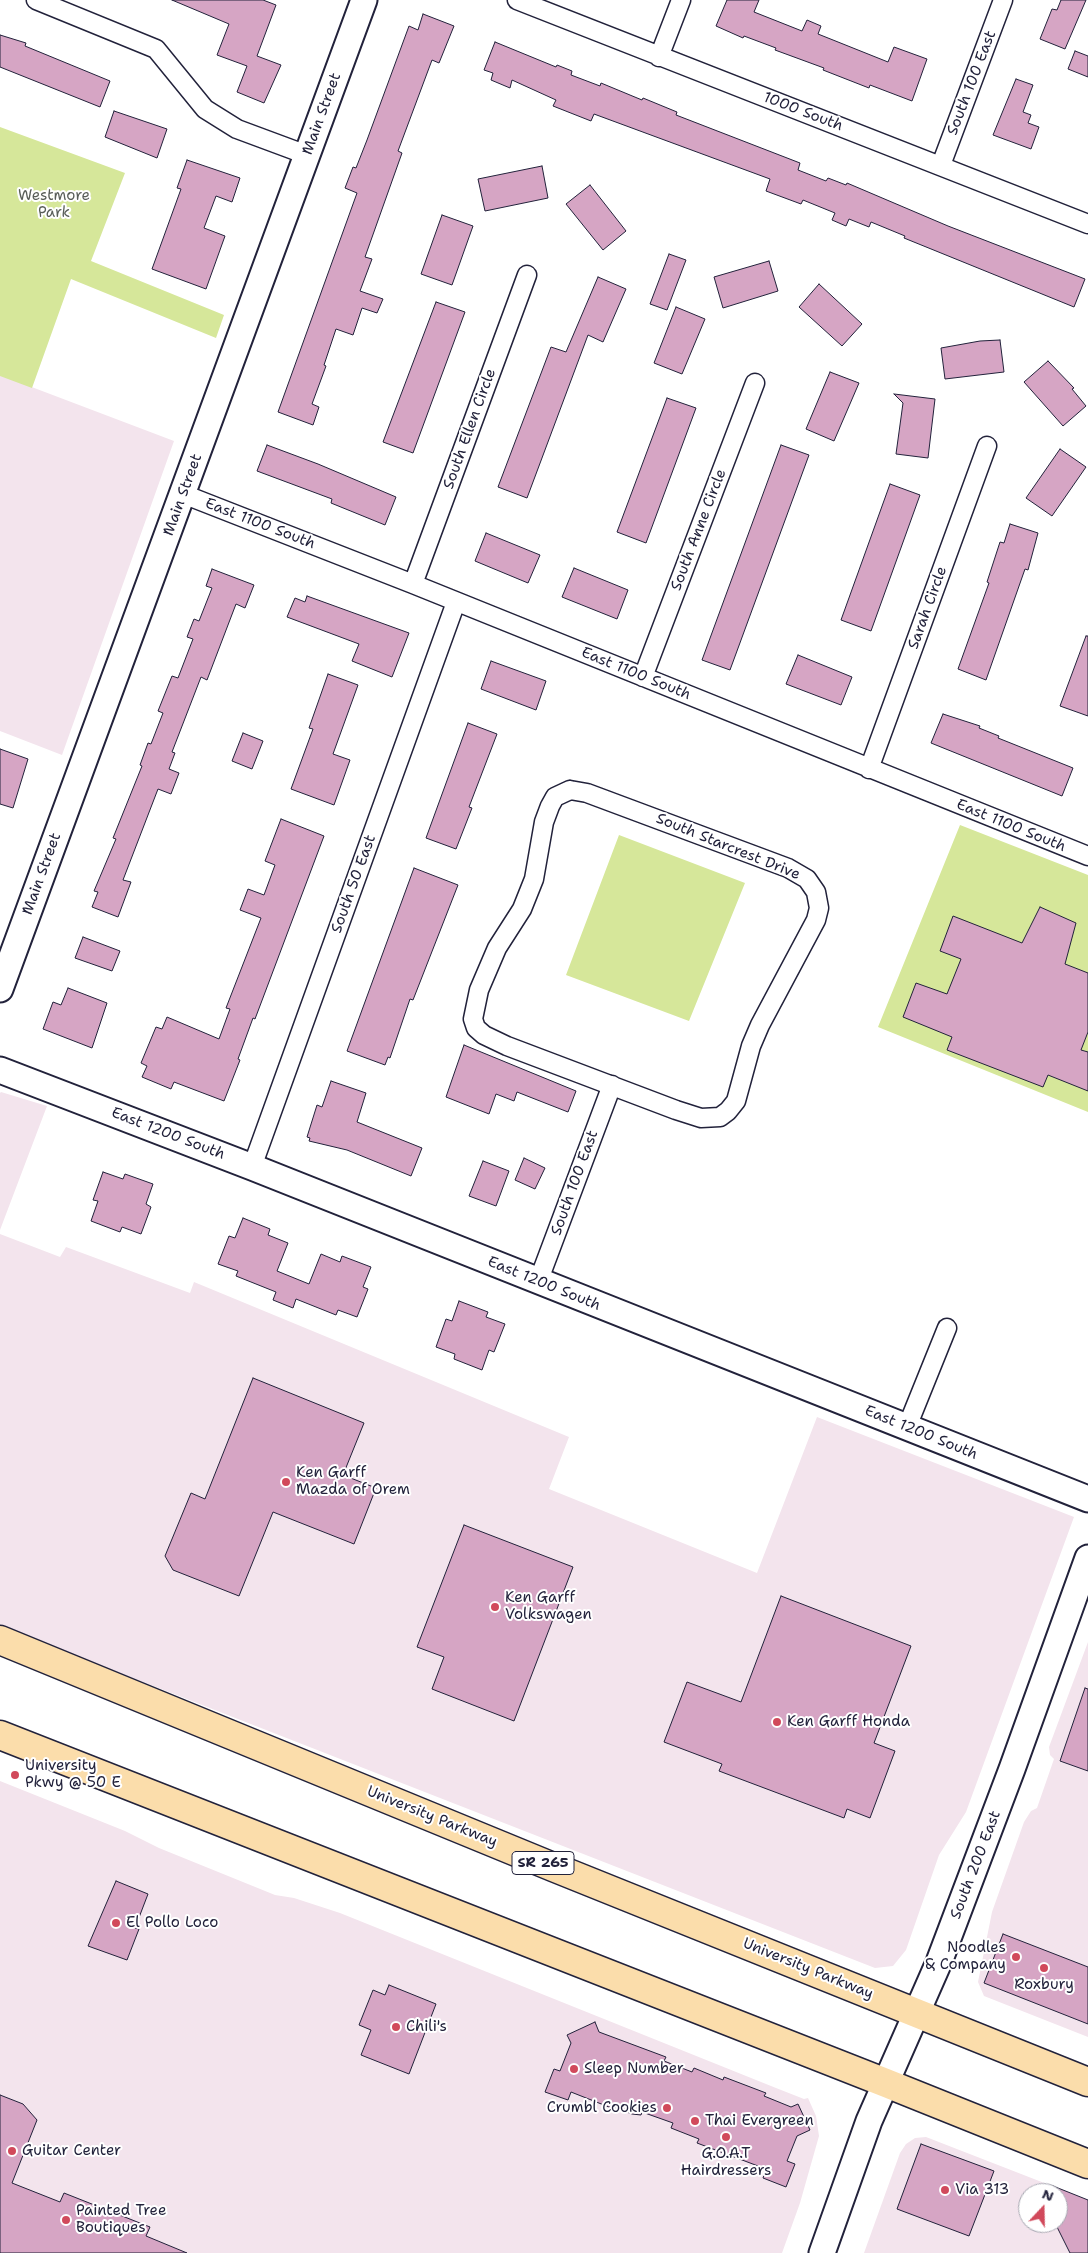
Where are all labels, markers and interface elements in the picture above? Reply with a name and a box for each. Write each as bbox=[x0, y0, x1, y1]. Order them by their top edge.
street label: South 100 East bbox=[944, 28, 1000, 138]
street label: Main Street bbox=[299, 70, 345, 158]
street label: 1000 South bbox=[761, 89, 845, 135]
park label: Westmore Park bbox=[18, 187, 90, 222]
street label: South Ellen Circle bbox=[440, 366, 500, 492]
street label: Main Street bbox=[160, 451, 206, 539]
street label: South Anne Circle bbox=[668, 467, 730, 593]
street label: East 1100 South bbox=[202, 495, 318, 553]
street label: Sarah Circle bbox=[905, 564, 951, 652]
street label: East 1100 South bbox=[579, 644, 693, 704]
street label: East 1100 South bbox=[954, 796, 1068, 856]
street label: South Starcrest Drive bbox=[653, 810, 803, 884]
street label: Main Street bbox=[19, 830, 65, 918]
street label: South 50 East bbox=[328, 832, 380, 936]
street label: East 1200 South bbox=[109, 1104, 227, 1164]
street label: South 100 East bbox=[548, 1128, 602, 1238]
street label: East 1200 South bbox=[485, 1253, 603, 1315]
street label: East 1200 South bbox=[862, 1402, 980, 1464]
place label: Ken Garff Mazda of Orem bbox=[296, 1464, 410, 1499]
marker: Ken Garff Mazda of Orem bbox=[280, 1476, 292, 1488]
place label: Ken Garff Volkswagen bbox=[505, 1589, 592, 1624]
marker: Ken Garff Volkswagen bbox=[489, 1601, 501, 1613]
place label: Ken Garff Honda bbox=[787, 1713, 910, 1731]
marker: Ken Garff Honda bbox=[771, 1716, 783, 1728]
place label: University Pkwy @ 50 E bbox=[25, 1757, 121, 1792]
marker: University Pkwy @ 50 E bbox=[9, 1769, 21, 1781]
street label: University Parkway bbox=[364, 1783, 500, 1851]
street label: South 200 East bbox=[947, 1808, 1005, 1922]
road number: SR 265 bbox=[512, 1852, 574, 1875]
place label: El Pollo Loco bbox=[126, 1914, 218, 1932]
marker: El Pollo Loco bbox=[110, 1917, 122, 1929]
street label: University Parkway bbox=[740, 1935, 876, 2003]
place label: Noodles & Company bbox=[925, 1939, 1006, 1974]
marker: Noodles & Company bbox=[1010, 1951, 1022, 1963]
marker: Roxbury bbox=[1038, 1962, 1050, 1974]
place label: Roxbury bbox=[1014, 1976, 1074, 1994]
place label: Chili's bbox=[406, 2018, 447, 2036]
marker: Chili's bbox=[390, 2021, 402, 2033]
place label: Sleep Number bbox=[584, 2060, 684, 2078]
marker: Sleep Number bbox=[568, 2063, 580, 2075]
place label: Crumbl Cookies bbox=[547, 2099, 657, 2117]
marker: Crumbl Cookies bbox=[661, 2102, 673, 2114]
place label: Thai Evergreen bbox=[705, 2112, 814, 2130]
marker: Thai Evergreen bbox=[689, 2115, 701, 2127]
marker: G.O.A.T Hairdressers bbox=[720, 2131, 732, 2143]
place label: Guitar Center bbox=[22, 2142, 121, 2160]
marker: Guitar Center bbox=[6, 2145, 18, 2157]
place label: G.O.A.T Hairdressers bbox=[681, 2145, 771, 2180]
place label: Via 313 bbox=[955, 2181, 1009, 2199]
north arrow bbox=[1018, 2183, 1068, 2233]
marker: Via 313 bbox=[939, 2184, 951, 2196]
text: N bbox=[1040, 2185, 1056, 2205]
place label: Painted Tree Boutiques bbox=[76, 2202, 166, 2237]
marker: Painted Tree Boutiques bbox=[60, 2214, 72, 2226]

